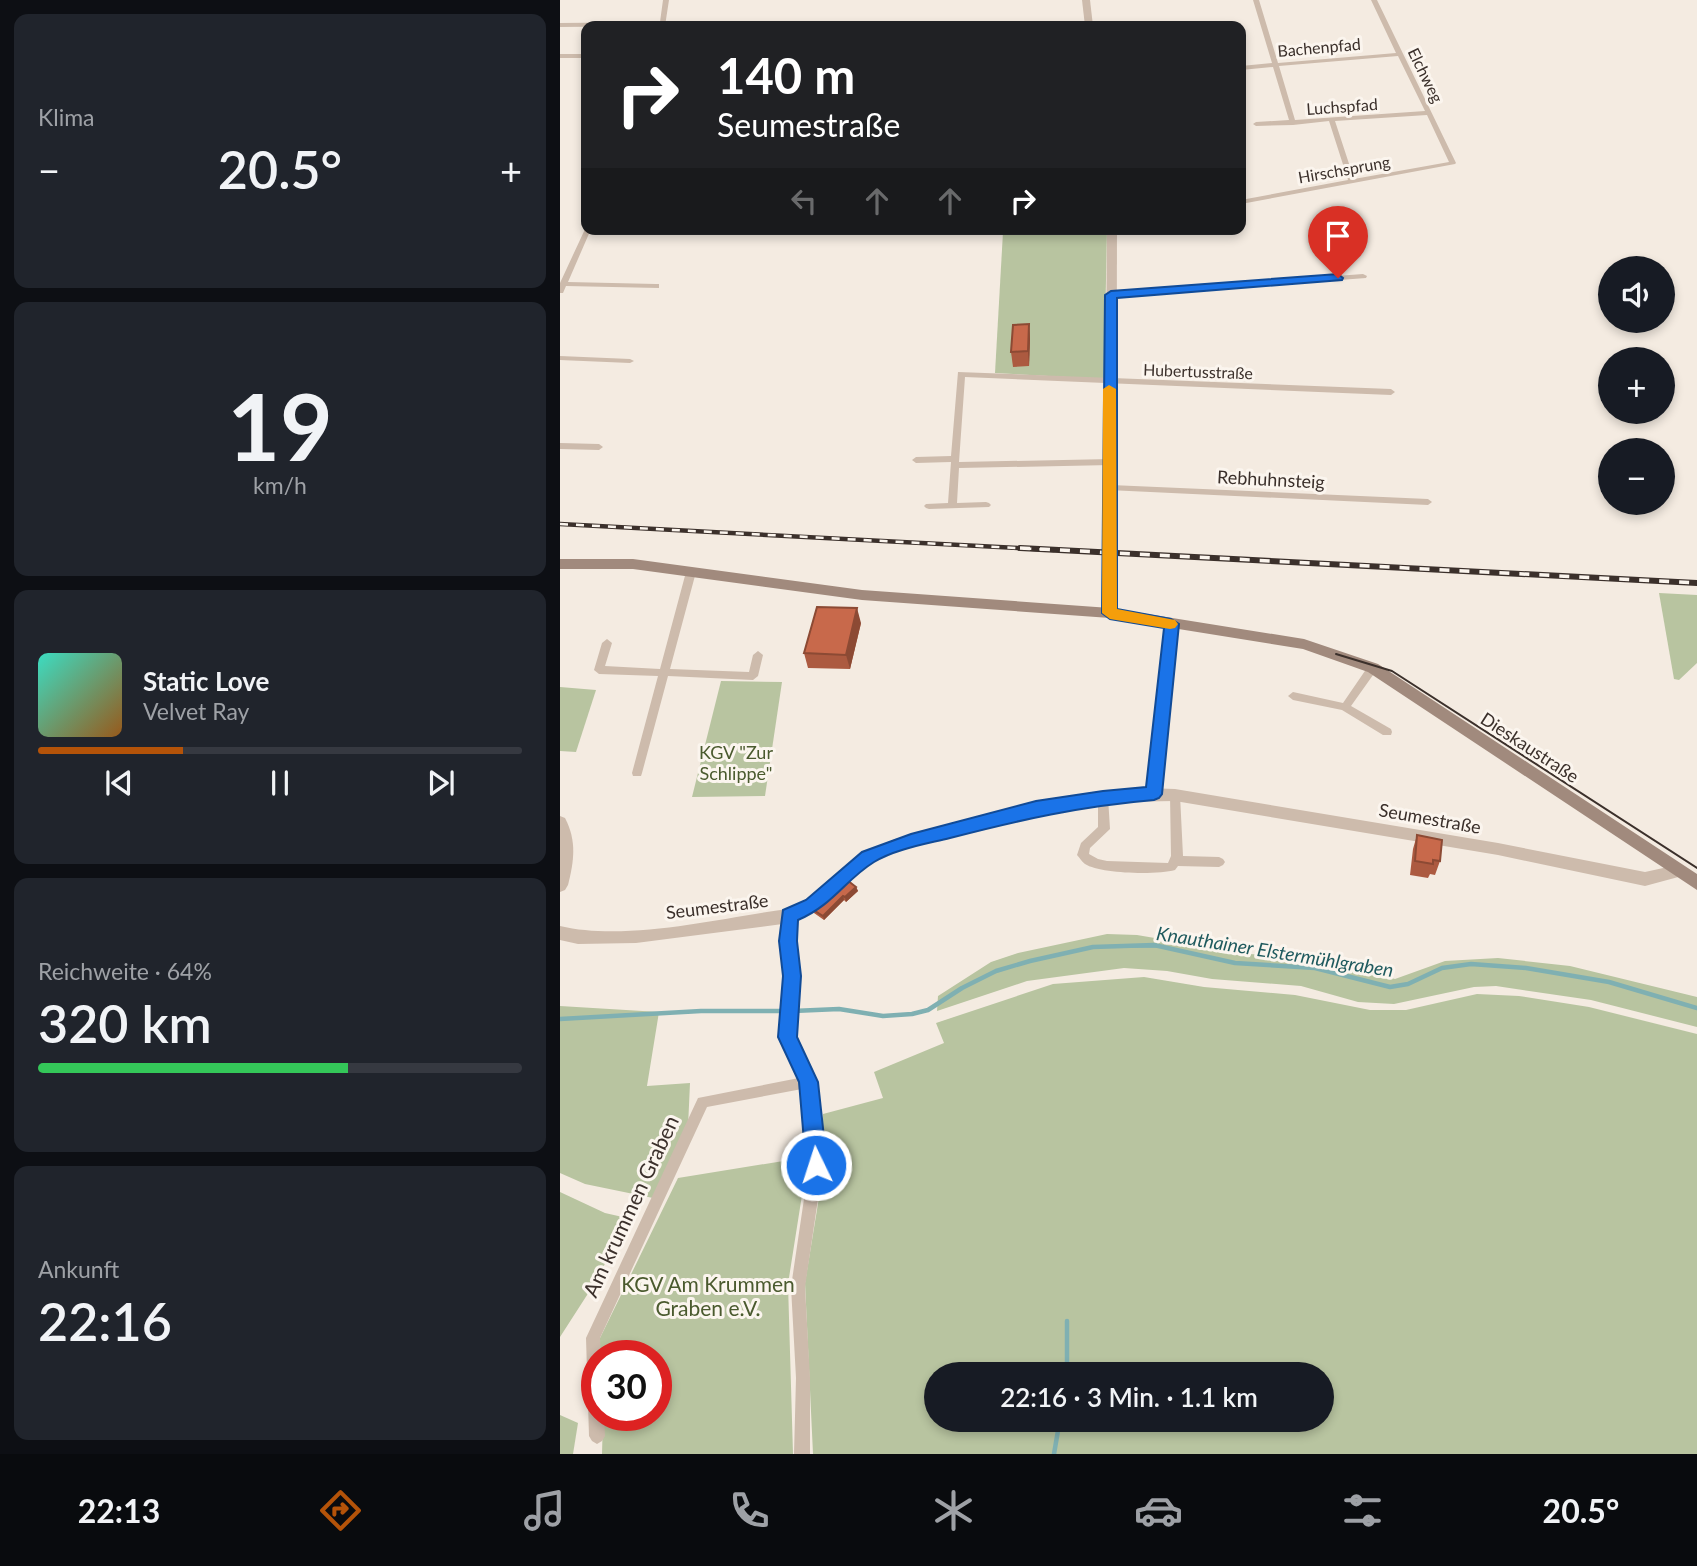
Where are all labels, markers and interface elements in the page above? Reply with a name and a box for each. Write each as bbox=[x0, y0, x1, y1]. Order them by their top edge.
street label: Bachenpfad bbox=[1277, 34, 1361, 60]
street label: Elchweg bbox=[1405, 44, 1447, 106]
text: 140 m bbox=[717, 46, 855, 104]
icon: right bbox=[602, 49, 693, 140]
street label: Luchspfad bbox=[1306, 94, 1378, 118]
text: Klima bbox=[38, 103, 95, 131]
text: Seumestraße bbox=[717, 105, 900, 144]
text: 20.5° bbox=[218, 138, 342, 200]
text: − bbox=[38, 147, 60, 193]
text: + bbox=[500, 147, 522, 193]
street label: Hirschsprung bbox=[1297, 152, 1391, 186]
icon: left bbox=[785, 182, 823, 220]
icon: ahead bbox=[858, 182, 896, 220]
icon: ahead bbox=[931, 182, 969, 220]
icon: right bbox=[1004, 182, 1042, 220]
pin bbox=[1308, 206, 1368, 278]
icon: arrive bbox=[1319, 217, 1357, 255]
map controls bbox=[1598, 256, 1675, 515]
button: sound bbox=[1598, 256, 1675, 333]
button: + bbox=[1598, 347, 1675, 424]
street label: Hubertusstraße bbox=[1143, 360, 1253, 382]
text: 19 bbox=[227, 371, 333, 480]
button: − bbox=[1598, 438, 1675, 515]
street label: Rebhuhnsteig bbox=[1217, 465, 1325, 493]
text: km/h bbox=[253, 471, 307, 499]
text: Static Love bbox=[143, 665, 270, 697]
text: Velvet Ray bbox=[143, 697, 249, 725]
street label: Dieskaustraße bbox=[1477, 707, 1583, 787]
park label: KGV "Zur Schlippe" bbox=[699, 741, 773, 784]
icon: previous bbox=[100, 764, 138, 802]
icon: pause bbox=[261, 764, 299, 802]
icon: next bbox=[422, 764, 460, 802]
street label: Seumestraße bbox=[1377, 798, 1483, 838]
street label: Seumestraße bbox=[664, 889, 770, 923]
water label: Knauthainer Elstermühlgraben bbox=[1155, 921, 1395, 981]
text: Reichweite · 64% bbox=[38, 957, 212, 985]
text: 320 km bbox=[38, 992, 212, 1054]
street label: Am krummen Graben bbox=[577, 1111, 683, 1301]
position arrow bbox=[779, 1128, 853, 1202]
text: Ankunft bbox=[38, 1255, 119, 1283]
park label: KGV Am Krummen Graben e.V. bbox=[621, 1271, 795, 1320]
text: 22:16 bbox=[38, 1290, 172, 1352]
speed limit sign: 30 bbox=[581, 1340, 672, 1431]
text: 22:16 · 3 Min. · 1.1 km bbox=[1000, 1381, 1258, 1413]
icon: directions bbox=[316, 1486, 365, 1535]
icon: music bbox=[520, 1486, 569, 1535]
icon: phone bbox=[725, 1486, 774, 1535]
icon: climate bbox=[929, 1486, 978, 1535]
icon: car bbox=[1134, 1486, 1183, 1535]
icon: filters bbox=[1338, 1486, 1387, 1535]
text: 22:13 bbox=[78, 1491, 160, 1530]
text: 20.5° bbox=[1543, 1491, 1619, 1530]

